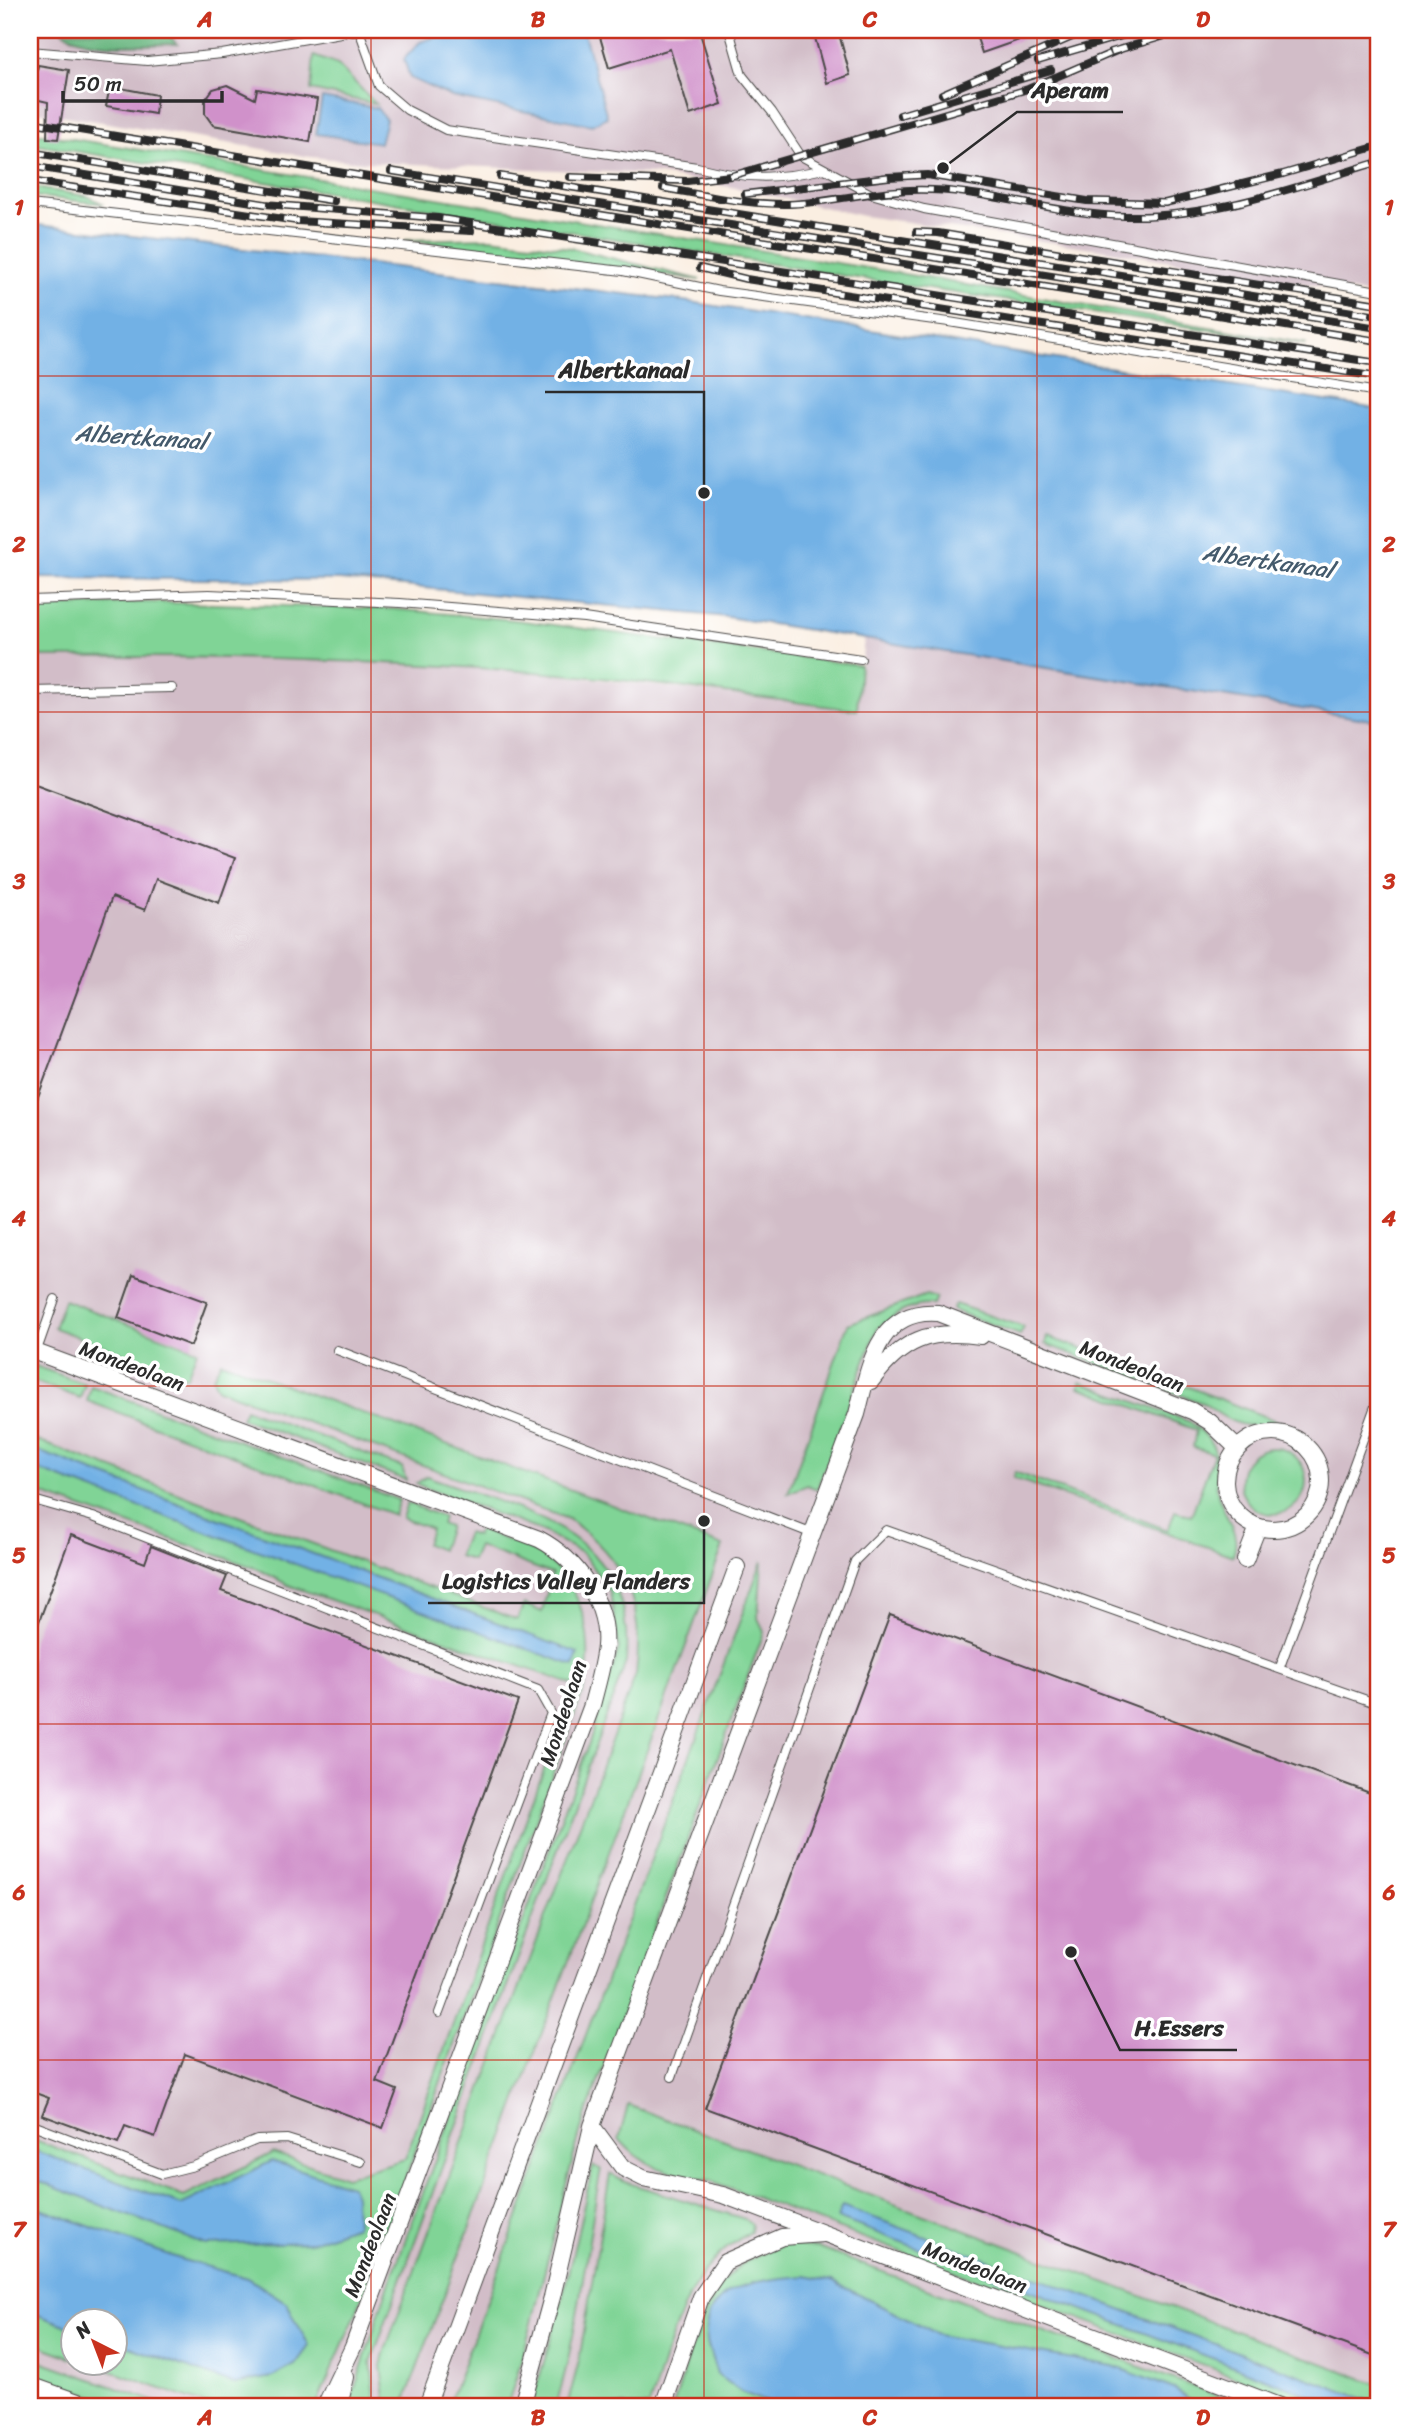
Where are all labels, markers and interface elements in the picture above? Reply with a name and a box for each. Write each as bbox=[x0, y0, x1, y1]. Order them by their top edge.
text: A bbox=[196, 0, 213, 40]
text: B bbox=[531, 0, 546, 40]
text: C bbox=[862, 0, 878, 40]
text: D bbox=[1196, 0, 1211, 40]
scale bar bbox=[63, 60, 222, 104]
text: 50 m bbox=[74, 65, 122, 103]
callout: Aperam bbox=[1017, 68, 1123, 112]
text: Aperam bbox=[1030, 70, 1109, 111]
text: 1 bbox=[14, 187, 24, 228]
text: 1 bbox=[1384, 187, 1394, 228]
callout: Albertkanaal bbox=[545, 348, 704, 392]
text: Albertkanaal bbox=[557, 350, 691, 391]
water label: Albertkanaal bbox=[73, 412, 213, 463]
text: 2 bbox=[11, 524, 26, 565]
text: 2 bbox=[1381, 524, 1396, 565]
water label: Albertkanaal bbox=[1199, 532, 1341, 592]
text: 3 bbox=[12, 861, 26, 902]
text: 3 bbox=[1382, 861, 1396, 902]
text: 4 bbox=[11, 1198, 27, 1239]
text: 4 bbox=[1381, 1198, 1397, 1239]
street label: Mondeolaan bbox=[74, 1329, 190, 1403]
street label: Mondeolaan bbox=[1074, 1329, 1190, 1403]
text: 5 bbox=[12, 1535, 26, 1576]
text: 5 bbox=[1382, 1535, 1396, 1576]
callout: Logistics Valley Flanders bbox=[428, 1559, 704, 1603]
text: Logistics Valley Flanders bbox=[442, 1561, 691, 1602]
street label: Mondeolaan bbox=[528, 1655, 598, 1771]
text: 6 bbox=[11, 1872, 26, 1913]
text: 6 bbox=[1381, 1872, 1396, 1913]
callout: H.Essers bbox=[1120, 2006, 1237, 2050]
text: H.Essers bbox=[1134, 2008, 1225, 2049]
street label: Mondeolaan bbox=[333, 2187, 407, 2303]
text: 7 bbox=[12, 2209, 27, 2250]
text: 7 bbox=[1382, 2209, 1397, 2250]
street label: Mondeolaan bbox=[917, 2230, 1033, 2304]
north arrow bbox=[60, 2306, 130, 2376]
text: N bbox=[66, 2313, 100, 2347]
text: A bbox=[196, 2397, 213, 2436]
text: B bbox=[531, 2397, 546, 2436]
text: C bbox=[862, 2397, 878, 2436]
text: D bbox=[1196, 2397, 1211, 2436]

